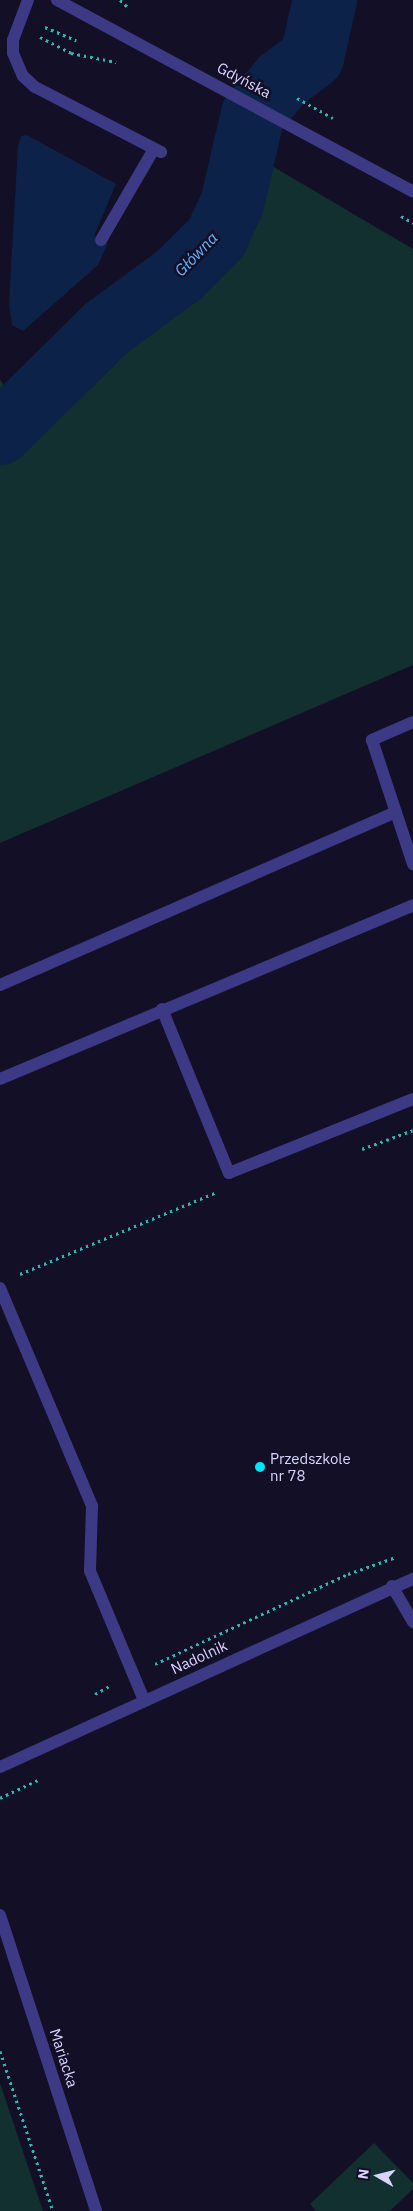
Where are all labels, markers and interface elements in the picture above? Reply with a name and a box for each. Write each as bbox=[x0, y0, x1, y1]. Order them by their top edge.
street label: Gdyńska bbox=[214, 58, 274, 102]
water label: Główna bbox=[170, 228, 222, 280]
place label: Przedszkole nr 78 bbox=[270, 1449, 351, 1484]
marker: Przedszkole nr 78 bbox=[254, 1461, 266, 1473]
street label: Nadolnik bbox=[168, 1636, 230, 1678]
street label: Mariacka bbox=[46, 2026, 82, 2090]
north arrow bbox=[353, 2151, 403, 2201]
text: N bbox=[354, 2168, 373, 2180]

